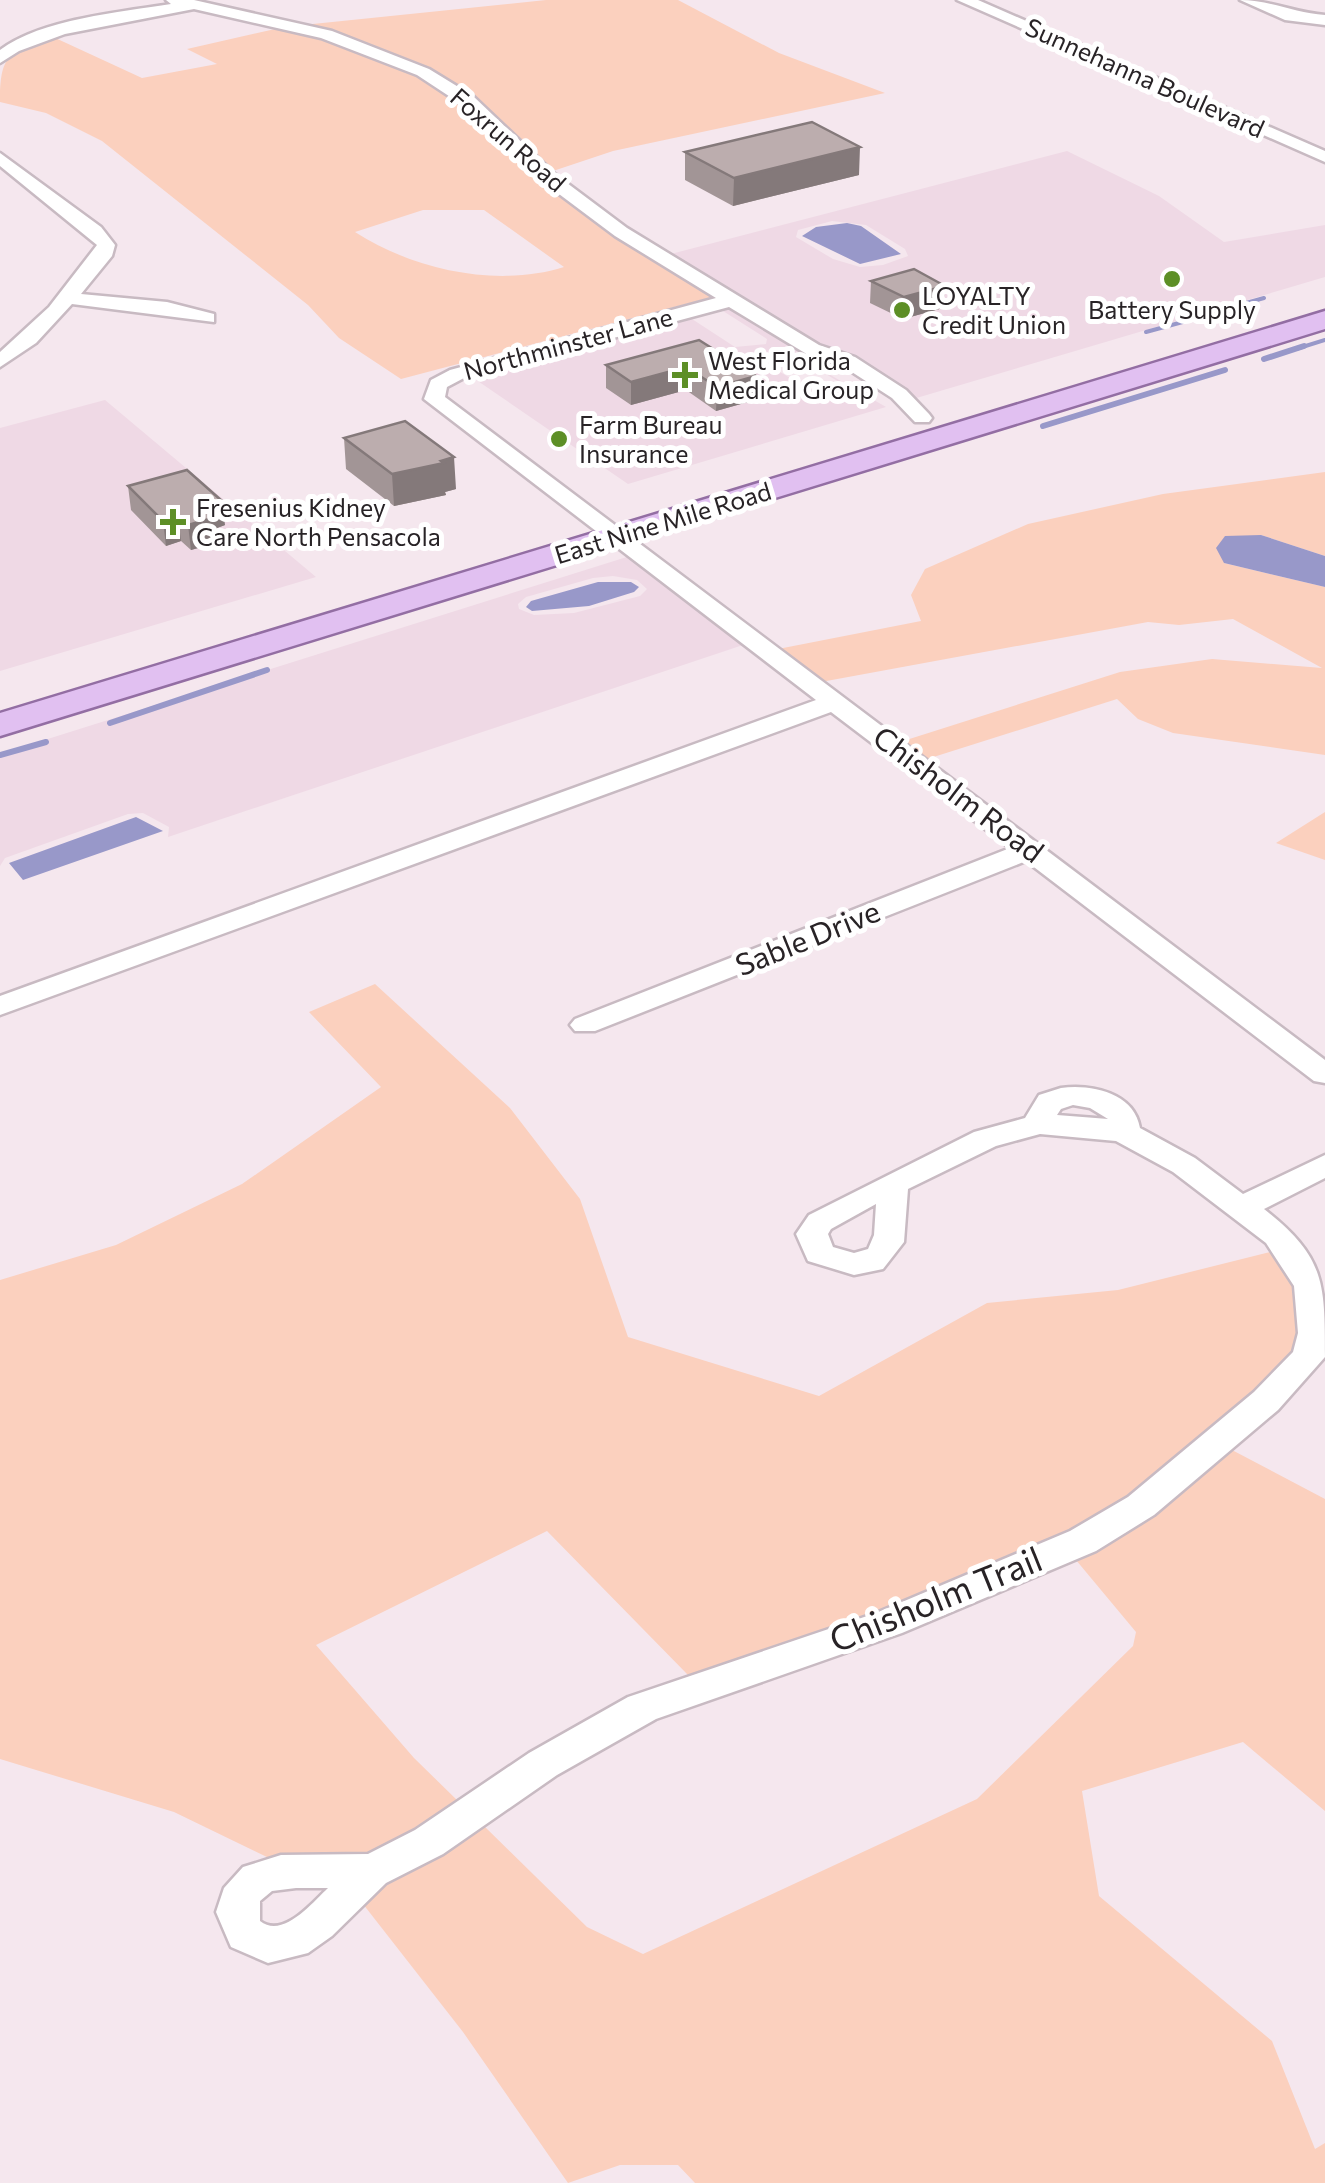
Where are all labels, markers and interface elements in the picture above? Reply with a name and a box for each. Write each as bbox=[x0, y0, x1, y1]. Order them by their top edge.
street label: Sunnehanna Boulevard bbox=[1021, 11, 1269, 143]
street label: Foxrun Road bbox=[445, 81, 572, 197]
marker: Battery Supply bbox=[1161, 268, 1183, 290]
place label: LOYALTY Credit Union bbox=[922, 280, 1066, 339]
place label: Battery Supply bbox=[1088, 294, 1256, 324]
marker: LOYALTY Credit Union bbox=[891, 299, 913, 321]
street label: Northminster Lane bbox=[460, 301, 676, 385]
place label: West Florida Medical Group bbox=[708, 345, 874, 404]
marker: West Florida Medical Group bbox=[672, 362, 698, 388]
place label: Farm Bureau Insurance bbox=[579, 409, 722, 468]
marker: Farm Bureau Insurance bbox=[548, 428, 570, 450]
street label: East Nine Mile Road bbox=[551, 475, 775, 569]
place label: Fresenius Kidney Care North Pensacola bbox=[196, 492, 441, 551]
marker: Fresenius Kidney Care North Pensacola bbox=[160, 509, 186, 535]
street label: Chisholm Road bbox=[867, 717, 1052, 869]
street label: Sable Drive bbox=[729, 891, 885, 982]
street label: Chisholm Trail bbox=[823, 1536, 1048, 1660]

